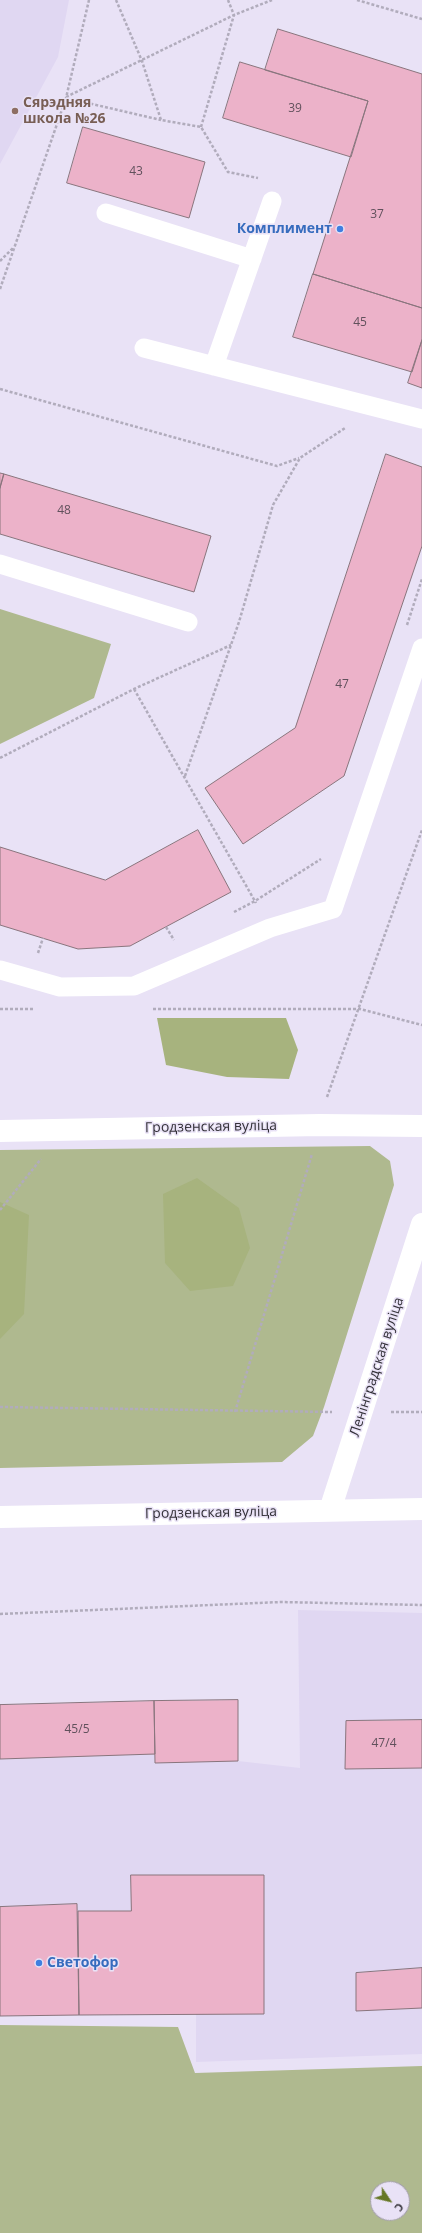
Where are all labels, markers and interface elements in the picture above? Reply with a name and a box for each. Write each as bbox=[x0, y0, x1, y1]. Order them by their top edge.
place label: Сярэдняя школа №26 bbox=[23, 95, 105, 128]
house number: 39 bbox=[288, 102, 302, 116]
marker: Сярэдняя школа №26 bbox=[10, 106, 20, 116]
house number: 43 bbox=[129, 165, 143, 179]
house number: 37 bbox=[370, 208, 384, 222]
place label: Комплимент bbox=[237, 221, 332, 237]
marker: Комплимент bbox=[335, 224, 345, 234]
house number: 45 bbox=[353, 316, 367, 330]
house number: 48 bbox=[57, 504, 71, 518]
house number: 47 bbox=[335, 678, 349, 692]
street label: Гродзенская вуліца bbox=[145, 1117, 277, 1137]
street label: Ленінградская вуліца bbox=[347, 1295, 407, 1439]
street label: Гродзенская вуліца bbox=[145, 1503, 277, 1523]
house number: 45/5 bbox=[65, 1723, 89, 1737]
house number: 47/4 bbox=[372, 1737, 396, 1751]
place label: Светофор bbox=[47, 1955, 118, 1971]
marker: Светофор bbox=[34, 1958, 44, 1968]
north arrow bbox=[370, 2181, 410, 2221]
text: С bbox=[391, 2200, 408, 2215]

